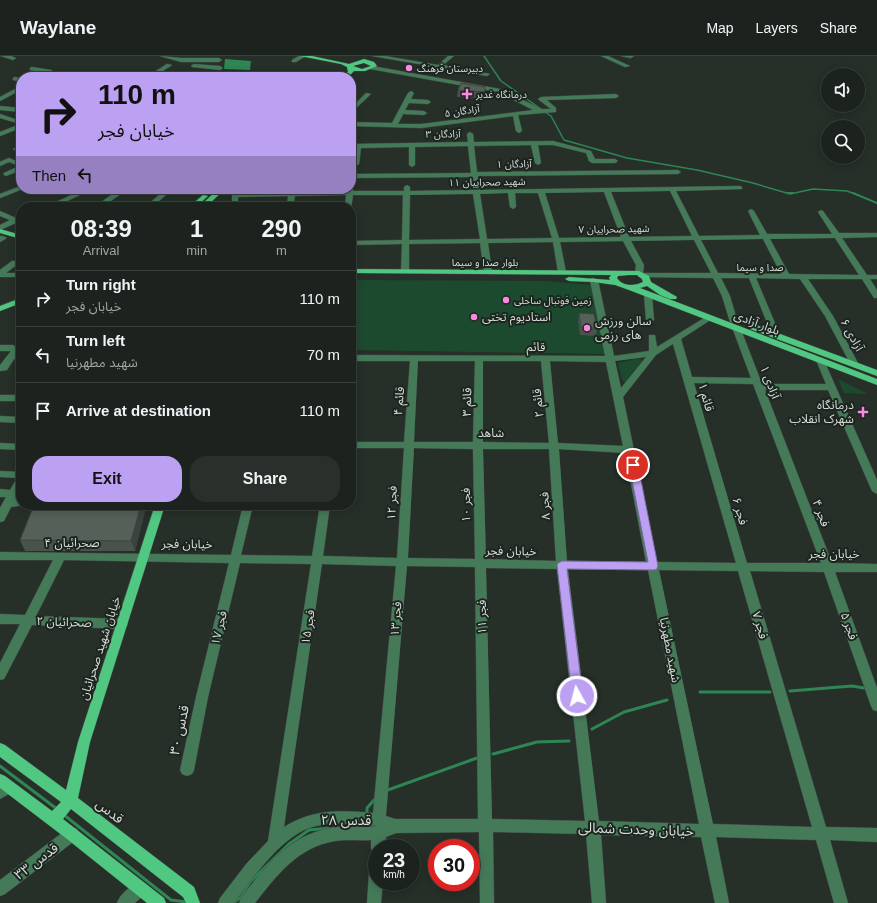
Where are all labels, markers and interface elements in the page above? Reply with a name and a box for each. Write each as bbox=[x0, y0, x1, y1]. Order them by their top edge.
text: Waylane bbox=[20, 17, 96, 38]
text: Map bbox=[706, 20, 734, 36]
text: Layers bbox=[756, 20, 798, 36]
text: Share bbox=[820, 20, 857, 36]
marker: دبیرستان فرهنگ bbox=[404, 63, 414, 73]
place label: دبیرستان فرهنگ bbox=[417, 63, 483, 75]
map controls bbox=[821, 68, 865, 164]
button: sound bbox=[821, 68, 865, 112]
text: 110 m bbox=[98, 79, 176, 110]
icon: right bbox=[32, 88, 84, 140]
marker: درمانگاه غدیر bbox=[461, 88, 473, 100]
place label: درمانگاه غدیر bbox=[475, 89, 527, 101]
street label: آزادگان ۵ bbox=[444, 103, 481, 120]
button: search bbox=[821, 120, 865, 164]
text: خیابان فجر bbox=[98, 121, 175, 141]
street label: آزادگان ۳ bbox=[425, 128, 462, 141]
street label: آزادگان ۱ bbox=[496, 158, 533, 171]
icon: left bbox=[74, 164, 96, 186]
text: Then bbox=[32, 167, 66, 184]
street label: شهید صحراییان ۱۱ bbox=[448, 176, 526, 189]
text: 08:39 bbox=[70, 215, 132, 242]
text: 1 bbox=[190, 215, 203, 242]
text: 290 bbox=[262, 215, 302, 242]
street label: شهید صحراییان ۷ bbox=[578, 223, 650, 236]
text: Arrival bbox=[83, 243, 120, 258]
text: min bbox=[186, 243, 207, 258]
text: m bbox=[276, 243, 287, 258]
street label: بلوار صدا و سیما bbox=[452, 257, 518, 269]
street label: صدا و سیما bbox=[736, 262, 784, 274]
text: Turn right bbox=[66, 276, 136, 293]
icon: right bbox=[32, 288, 54, 310]
text: 110 m bbox=[299, 290, 340, 307]
marker: زمین فوتبال ساحلی bbox=[501, 295, 511, 305]
place label: زمین فوتبال ساحلی bbox=[514, 295, 592, 307]
text: خیابان فجر bbox=[66, 299, 121, 314]
street label: بلوار آزادی bbox=[732, 308, 782, 338]
place label: استادیوم تختی bbox=[482, 310, 551, 326]
marker: استادیوم تختی bbox=[469, 312, 479, 322]
place label: سالن ورزش های رزمی bbox=[595, 314, 651, 342]
street label: آزادی ۶ bbox=[837, 316, 867, 354]
marker: سالن ورزش های رزمی bbox=[582, 323, 592, 333]
text: Turn left bbox=[66, 332, 125, 349]
street label: قائم bbox=[527, 340, 545, 356]
icon: left bbox=[32, 344, 54, 366]
text: 70 m bbox=[307, 346, 340, 363]
text: شهید مطهرنیا bbox=[66, 355, 138, 370]
street label: آزادی ۱ bbox=[757, 363, 783, 401]
street label: قائم ۱ bbox=[693, 381, 717, 413]
street label: قائم ۴ bbox=[391, 386, 409, 416]
street label: قائم ۳ bbox=[460, 387, 476, 417]
street label: قائم ۲ bbox=[530, 388, 548, 418]
place label: درمانگاه شهرک انقلاب bbox=[789, 398, 854, 426]
icon: arrive bbox=[32, 400, 54, 422]
text: Arrive at destination bbox=[66, 402, 211, 419]
text: 110 m bbox=[299, 402, 340, 419]
marker: درمانگاه شهرک انقلاب bbox=[857, 406, 869, 418]
street label: شاهد bbox=[478, 426, 504, 440]
pin bbox=[616, 448, 650, 482]
icon: arrive bbox=[622, 454, 644, 476]
button: Exit bbox=[32, 456, 182, 502]
button: Share bbox=[190, 456, 340, 502]
street label: فجر ۱۲ bbox=[384, 485, 400, 521]
street label: فجر ۱۰ bbox=[459, 487, 473, 523]
street label: فجر ۸ bbox=[537, 492, 553, 520]
street label: فجر ۶ bbox=[729, 496, 751, 526]
street label: فجر ۴ bbox=[809, 497, 833, 529]
street label: صحرائیان ۴ bbox=[44, 536, 100, 550]
street label: خیابان فجر bbox=[160, 537, 213, 552]
street label: خیابان فجر bbox=[484, 544, 537, 559]
street label: خیابان فجر bbox=[807, 547, 860, 561]
street label: خیابان شهید صحرائیان bbox=[77, 594, 123, 702]
street label: فجر ۱۱ bbox=[475, 599, 489, 635]
street label: فجر ۱۳ bbox=[388, 601, 404, 637]
street label: فجر ۱۷ bbox=[208, 609, 230, 647]
street label: فجر ۱۵ bbox=[298, 609, 318, 645]
street label: فجر ۷ bbox=[749, 610, 771, 640]
street label: فجر ۵ bbox=[838, 610, 860, 642]
street label: صحرائیان ۲ bbox=[36, 614, 92, 630]
street label: شهید مطهرنیا bbox=[657, 616, 683, 684]
position arrow bbox=[556, 675, 598, 717]
street label: قدس ۳۰ bbox=[166, 704, 193, 757]
street label: قدس bbox=[92, 795, 127, 828]
street label: قدس ۲۸ bbox=[321, 812, 371, 829]
street label: خیابان وحدت شمالی bbox=[578, 819, 694, 840]
street label: قدس ۳۳ bbox=[11, 839, 62, 883]
speed limit sign: 30 bbox=[428, 839, 480, 891]
text: 23 bbox=[383, 849, 405, 871]
text: km/h bbox=[383, 869, 405, 880]

